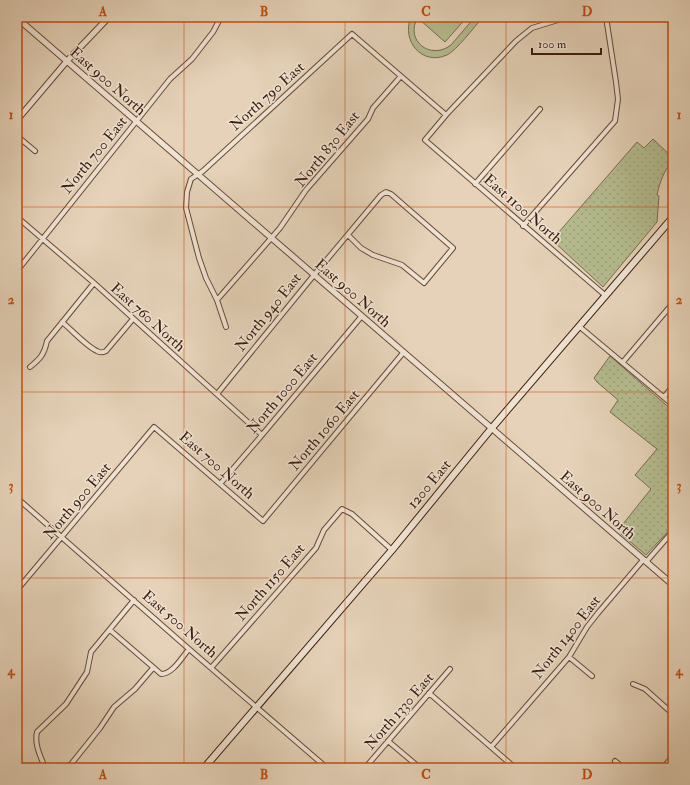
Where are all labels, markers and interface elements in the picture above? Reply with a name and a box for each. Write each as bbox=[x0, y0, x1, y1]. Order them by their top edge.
text: A bbox=[98, 4, 108, 20]
text: B bbox=[260, 4, 268, 20]
text: C bbox=[421, 4, 431, 20]
text: D bbox=[582, 4, 593, 20]
scale bar bbox=[532, 30, 601, 56]
text: 100 m bbox=[538, 37, 567, 52]
street label: East 900 North bbox=[66, 43, 150, 120]
street label: North 790 East bbox=[226, 58, 309, 135]
text: 1 bbox=[9, 107, 14, 123]
street label: North 830 East bbox=[291, 107, 364, 191]
text: 1 bbox=[677, 107, 682, 123]
street label: North 700 East bbox=[57, 113, 131, 198]
street label: East 1100 North bbox=[479, 170, 566, 249]
street label: East 900 North bbox=[311, 255, 395, 332]
street label: North 940 East bbox=[231, 269, 306, 355]
street label: East 760 North bbox=[106, 279, 189, 356]
text: 2 bbox=[8, 292, 15, 308]
text: 2 bbox=[676, 292, 683, 308]
street label: North 1000 East bbox=[243, 349, 322, 438]
street label: North 1060 East bbox=[285, 386, 364, 475]
street label: East 700 North bbox=[175, 427, 259, 504]
street label: 1200 East bbox=[403, 456, 456, 513]
street label: North 900 East bbox=[40, 459, 115, 544]
street label: East 900 North bbox=[556, 467, 640, 544]
text: 3 bbox=[9, 478, 14, 494]
text: 3 bbox=[677, 478, 682, 494]
street label: North 1150 East bbox=[231, 539, 309, 625]
street label: East 500 North bbox=[138, 586, 221, 662]
street label: North 1400 East bbox=[528, 592, 605, 683]
text: 4 bbox=[6, 663, 15, 679]
text: 4 bbox=[674, 663, 683, 679]
street label: North 1330 East bbox=[361, 669, 438, 754]
text: A bbox=[98, 767, 108, 783]
text: B bbox=[260, 767, 268, 783]
text: C bbox=[421, 767, 431, 783]
text: D bbox=[582, 767, 593, 783]

